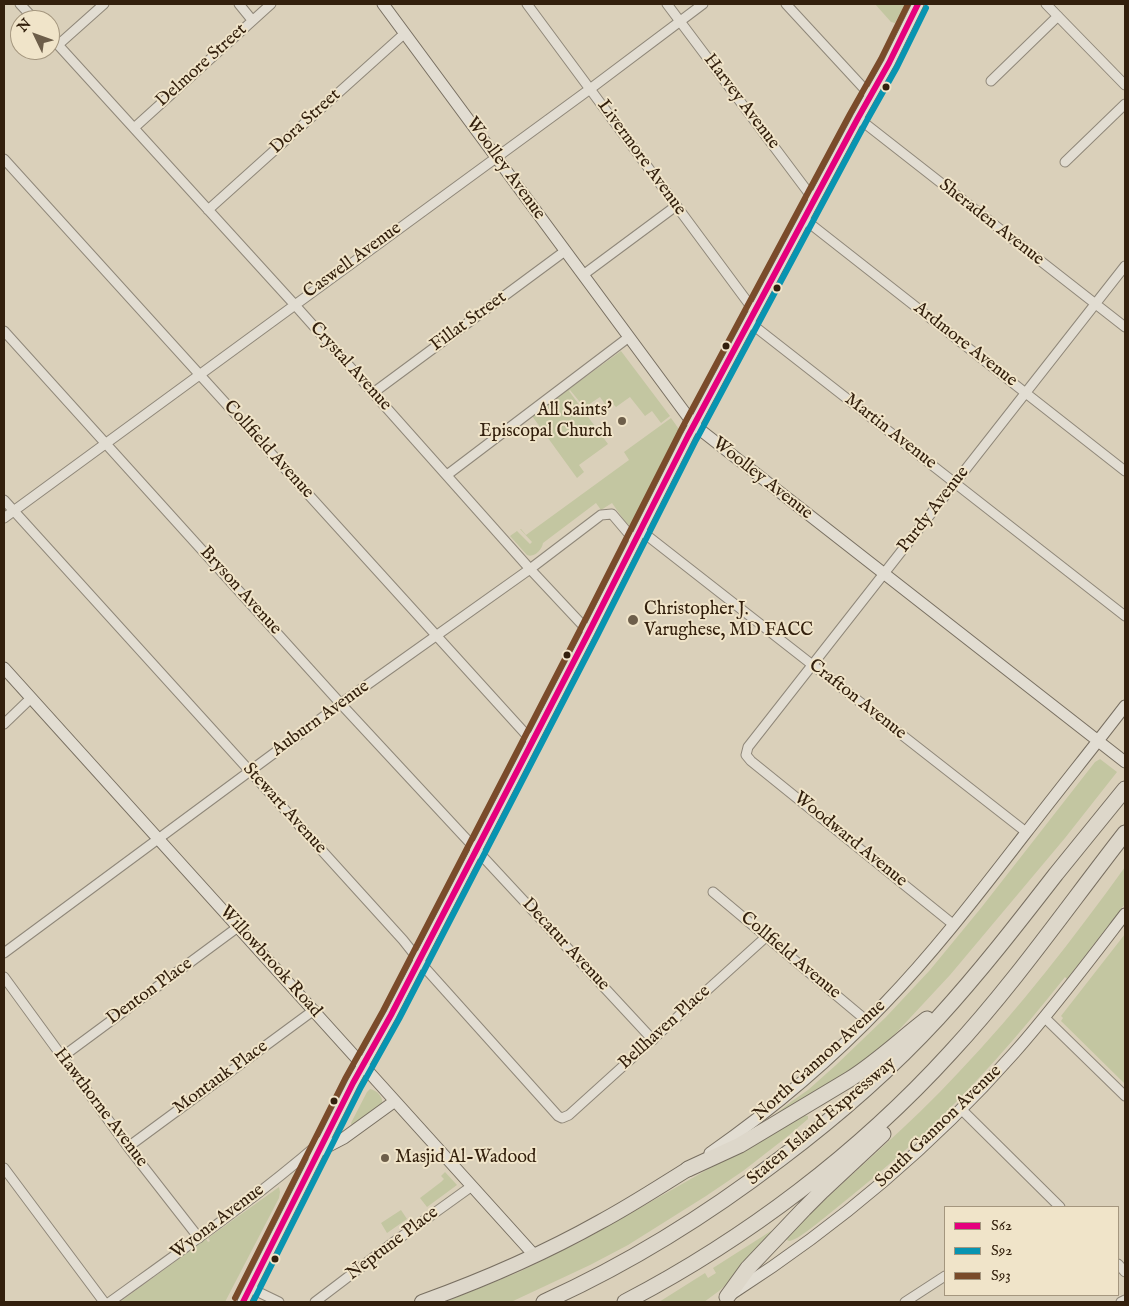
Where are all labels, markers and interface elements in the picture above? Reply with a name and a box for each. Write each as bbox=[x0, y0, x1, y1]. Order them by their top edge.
north arrow bbox=[10, 10, 60, 60]
text: N bbox=[14, 15, 35, 36]
street label: Delmore Street bbox=[152, 20, 252, 112]
street label: Harvey Avenue bbox=[698, 50, 784, 154]
unlabelled marker bbox=[881, 82, 891, 92]
street label: Dora Street bbox=[266, 85, 346, 159]
street label: Livermore Avenue bbox=[592, 96, 690, 220]
street label: Woolley Avenue bbox=[461, 114, 549, 224]
street label: Sheraden Avenue bbox=[934, 175, 1048, 271]
street label: Caswell Avenue bbox=[300, 218, 406, 304]
unlabelled marker bbox=[772, 283, 782, 293]
street label: Fillat Street bbox=[427, 287, 511, 357]
street label: Ardmore Avenue bbox=[909, 298, 1021, 392]
street label: Crystal Avenue bbox=[304, 318, 396, 416]
unlabelled marker bbox=[721, 341, 731, 351]
street label: Martin Avenue bbox=[840, 389, 940, 475]
street label: Collfield Avenue bbox=[218, 397, 318, 503]
place label: All Saints' Episcopal Church bbox=[479, 400, 612, 442]
marker: All Saints' Episcopal Church bbox=[616, 415, 628, 427]
street label: Woolley Avenue bbox=[708, 433, 816, 525]
street label: Purdy Avenue bbox=[894, 463, 974, 557]
street label: Bryson Avenue bbox=[195, 542, 285, 640]
place label: Christopher J. Varughese, MD FACC bbox=[644, 599, 813, 642]
marker: Christopher J. Varughese, MD FACC bbox=[626, 613, 640, 627]
unlabelled marker bbox=[562, 650, 572, 660]
street label: Crafton Avenue bbox=[804, 655, 910, 745]
street label: Auburn Avenue bbox=[268, 676, 374, 762]
street label: Stewart Avenue bbox=[238, 759, 330, 859]
street label: Woodward Avenue bbox=[789, 788, 911, 892]
street label: Decatur Avenue bbox=[516, 894, 614, 996]
street label: Willowbrook Road bbox=[214, 902, 326, 1022]
street label: Collfield Avenue bbox=[735, 908, 845, 1004]
street label: Denton Place bbox=[103, 954, 197, 1030]
street label: Bellhaven Place bbox=[615, 981, 715, 1075]
street label: North Gannon Avenue bbox=[749, 996, 891, 1126]
street label: Montauk Place bbox=[169, 1036, 273, 1120]
street label: Hawthorne Avenue bbox=[48, 1044, 152, 1172]
street label: Staten Island Expressway bbox=[743, 1053, 901, 1191]
street label: South Gannon Avenue bbox=[871, 1061, 1007, 1193]
unlabelled marker bbox=[329, 1096, 339, 1106]
place label: Masjid Al-Wadood bbox=[395, 1147, 536, 1169]
marker: Masjid Al-Wadood bbox=[379, 1152, 391, 1164]
street label: Wyona Avenue bbox=[167, 1180, 269, 1264]
street label: Neptune Place bbox=[343, 1202, 443, 1286]
legend bbox=[944, 1206, 1119, 1296]
text: S62 bbox=[991, 1216, 1012, 1235]
text: S92 bbox=[991, 1241, 1012, 1260]
unlabelled marker bbox=[270, 1254, 280, 1264]
text: S93 bbox=[991, 1266, 1011, 1285]

